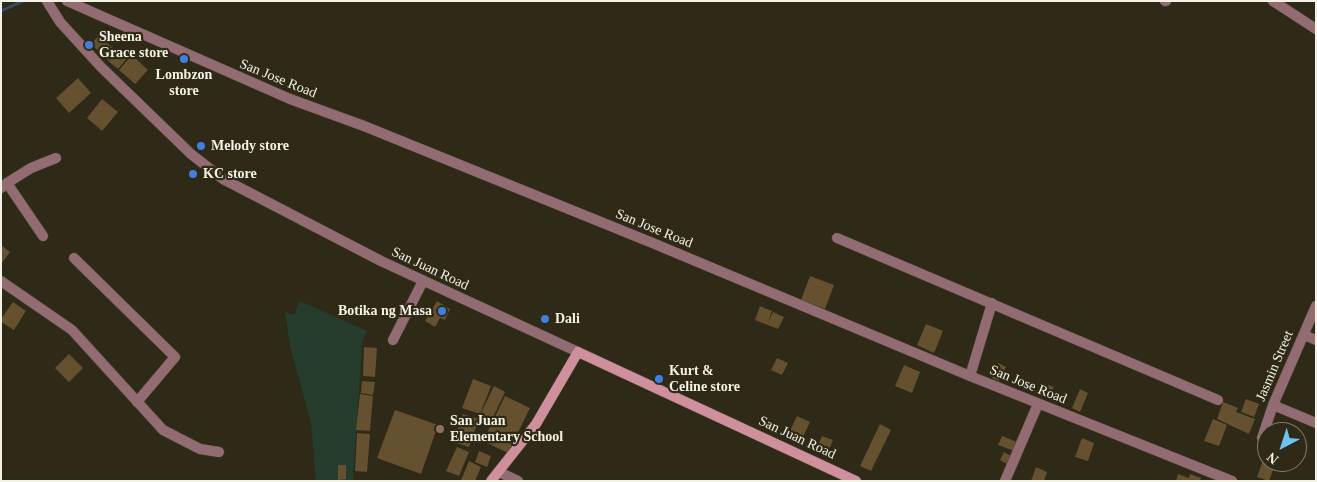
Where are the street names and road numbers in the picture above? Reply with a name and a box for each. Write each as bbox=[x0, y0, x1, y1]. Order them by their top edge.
street label: San Jose Road bbox=[237, 56, 319, 102]
street label: San Jose Road bbox=[613, 206, 695, 252]
street label: San Juan Road bbox=[389, 244, 471, 294]
street label: Jasmin Street bbox=[1253, 328, 1297, 404]
street label: San Jose Road bbox=[987, 362, 1069, 408]
street label: San Juan Road bbox=[756, 413, 838, 463]

